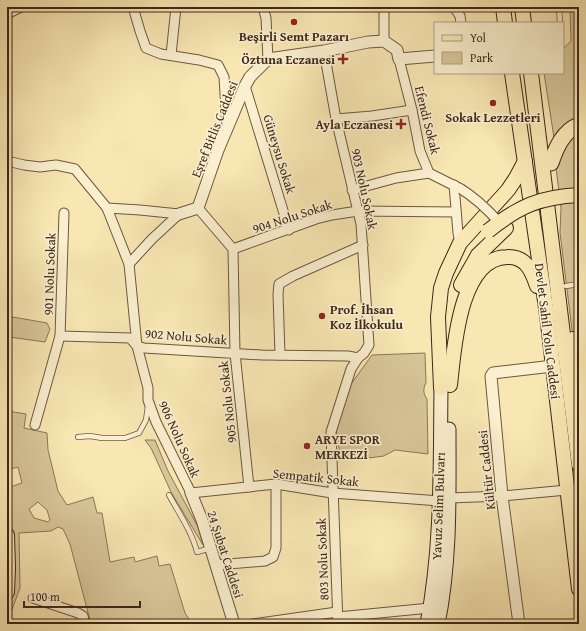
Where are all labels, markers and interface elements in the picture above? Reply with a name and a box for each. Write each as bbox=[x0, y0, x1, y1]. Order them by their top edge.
marker: Beşirli Semt Pazarı bbox=[289, 17, 299, 27]
legend bbox=[434, 22, 564, 74]
place label: Beşirli Semt Pazarı bbox=[239, 27, 349, 46]
text: Yol bbox=[470, 29, 487, 46]
text: Park bbox=[470, 49, 494, 66]
place label: Öztuna Eczanesi bbox=[242, 50, 335, 69]
marker: Öztuna Eczanesi bbox=[338, 54, 348, 64]
street label: Eşref Bitlis Caddesi bbox=[186, 78, 243, 180]
street label: Efendi Sokak bbox=[410, 84, 445, 157]
marker: Sokak Lezzetleri bbox=[488, 98, 498, 108]
place label: Sokak Lezzetleri bbox=[445, 108, 541, 127]
street label: Güneysu Sokak bbox=[258, 112, 301, 196]
place label: Ayla Eczanesi bbox=[316, 115, 393, 134]
marker: Ayla Eczanesi bbox=[396, 119, 406, 129]
street label: 903 Nolu Sokak bbox=[347, 147, 382, 232]
street label: 904 Nolu Sokak bbox=[250, 195, 335, 238]
street label: 901 Nolu Sokak bbox=[39, 232, 60, 316]
street label: Devlet Sahil Yolu Caddesi bbox=[530, 262, 565, 400]
place label: Prof. İhsan Koz İlkokulu bbox=[330, 300, 404, 334]
marker: Prof. İhsan Koz İlkokulu bbox=[317, 311, 327, 321]
street label: 902 Nolu Sokak bbox=[144, 323, 228, 350]
street label: 905 Nolu Sokak bbox=[214, 359, 241, 444]
street label: 906 Nolu Sokak bbox=[154, 398, 205, 481]
street label: Kültür Caddesi bbox=[473, 429, 500, 511]
place label: ARYE SPOR MERKEZİ bbox=[315, 430, 381, 464]
marker: ARYE SPOR MERKEZİ bbox=[302, 441, 312, 451]
street label: Yavuz Selim Bulvarı bbox=[427, 452, 450, 560]
street label: Sempatik Sokak bbox=[272, 464, 360, 491]
street label: 24 Şubat Caddesi bbox=[202, 508, 249, 601]
street label: 803 Nolu Sokak bbox=[312, 517, 333, 601]
scale bar bbox=[24, 583, 140, 609]
text: 100 m bbox=[30, 588, 60, 605]

